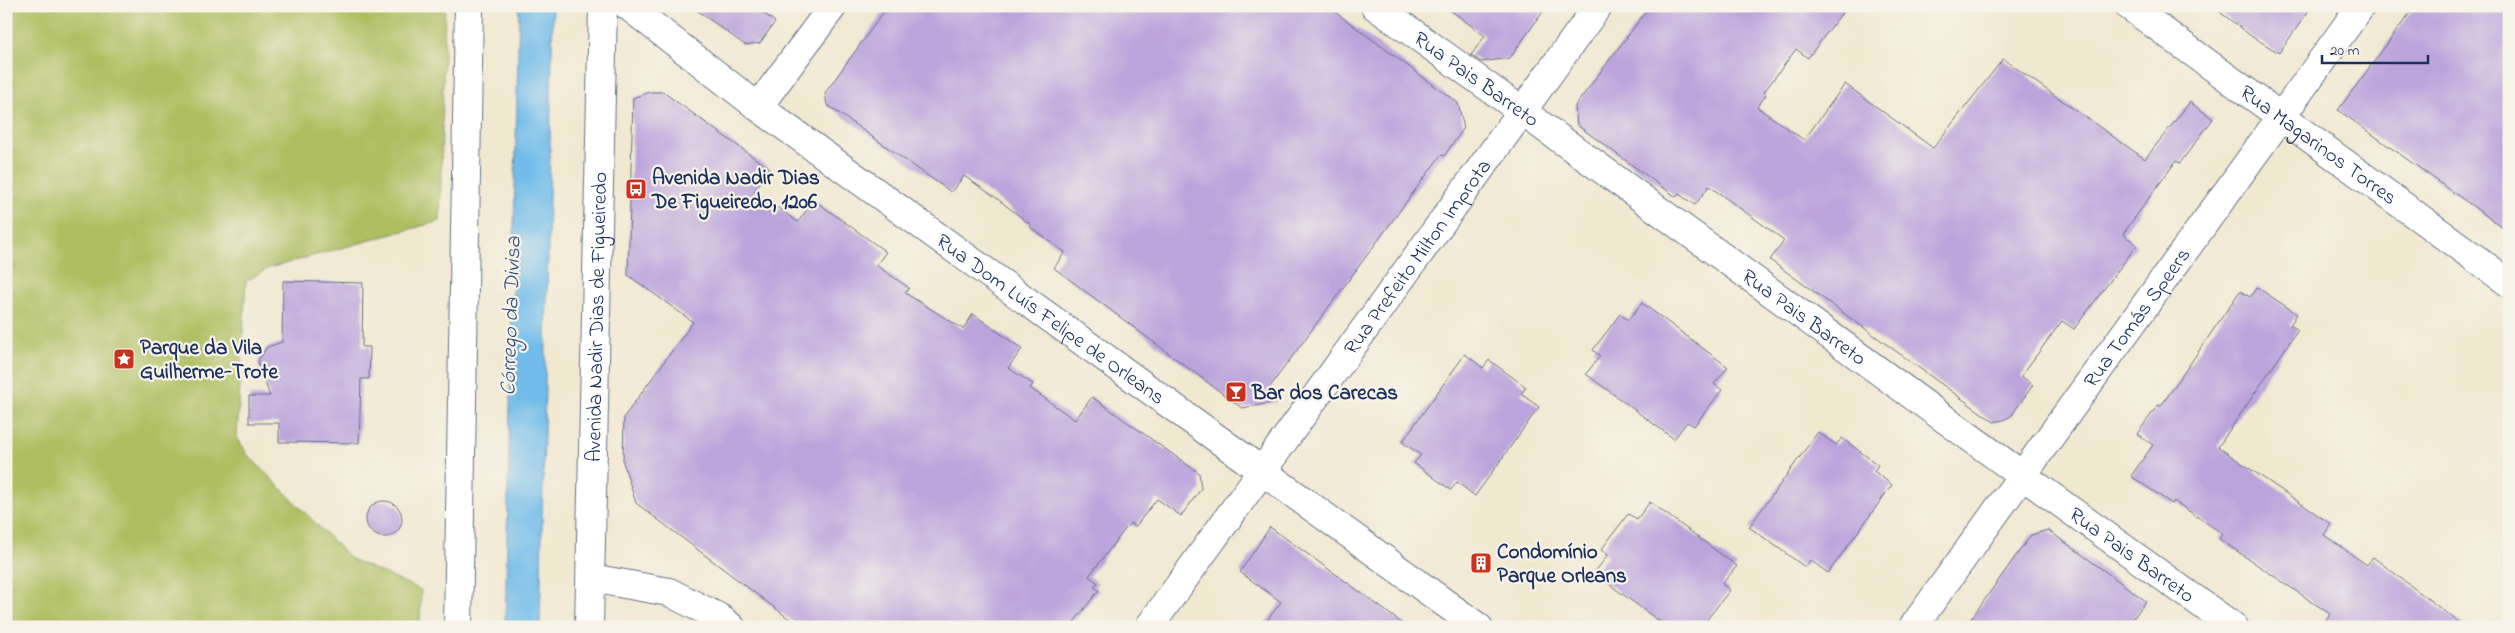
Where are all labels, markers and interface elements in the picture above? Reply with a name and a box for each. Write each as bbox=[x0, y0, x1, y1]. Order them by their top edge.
street label: Rua Pais Barreto bbox=[1407, 25, 1545, 136]
scale bar bbox=[2322, 32, 2429, 64]
text: 20 m bbox=[2330, 40, 2360, 62]
street label: Rua Magarinos Torres bbox=[2233, 79, 2402, 214]
street label: Rua Prefeito Milton Improta bbox=[1338, 153, 1500, 362]
place label: Avenida Nadir Dias De Figueiredo, 1206 bbox=[651, 164, 820, 220]
street label: Avenida Nadir Dias de Figueiredo bbox=[580, 172, 617, 463]
bus stop icon: Avenida Nadir Dias De Figueiredo, 1206 bbox=[624, 177, 648, 201]
street label: Rua Dom Luís Felipe de Orleans bbox=[929, 227, 1171, 413]
water label: Córrego da Divisa bbox=[493, 235, 531, 396]
street label: Rua Tomás Speers bbox=[2077, 242, 2199, 395]
street label: Rua Pais Barreto bbox=[1735, 262, 1872, 374]
place label: Parque da Vila Guilherme-Trote bbox=[140, 334, 278, 388]
place icon: Parque da Vila Guilherme-Trote bbox=[112, 347, 136, 371]
place label: Bar dos Carecas bbox=[1251, 379, 1398, 409]
bar icon: Bar dos Carecas bbox=[1224, 380, 1248, 404]
street label: Rua Pais Barreto bbox=[2062, 501, 2200, 611]
place label: Condomínio Parque Orleans bbox=[1497, 538, 1627, 592]
building icon: Condomínio Parque Orleans bbox=[1469, 551, 1493, 575]

